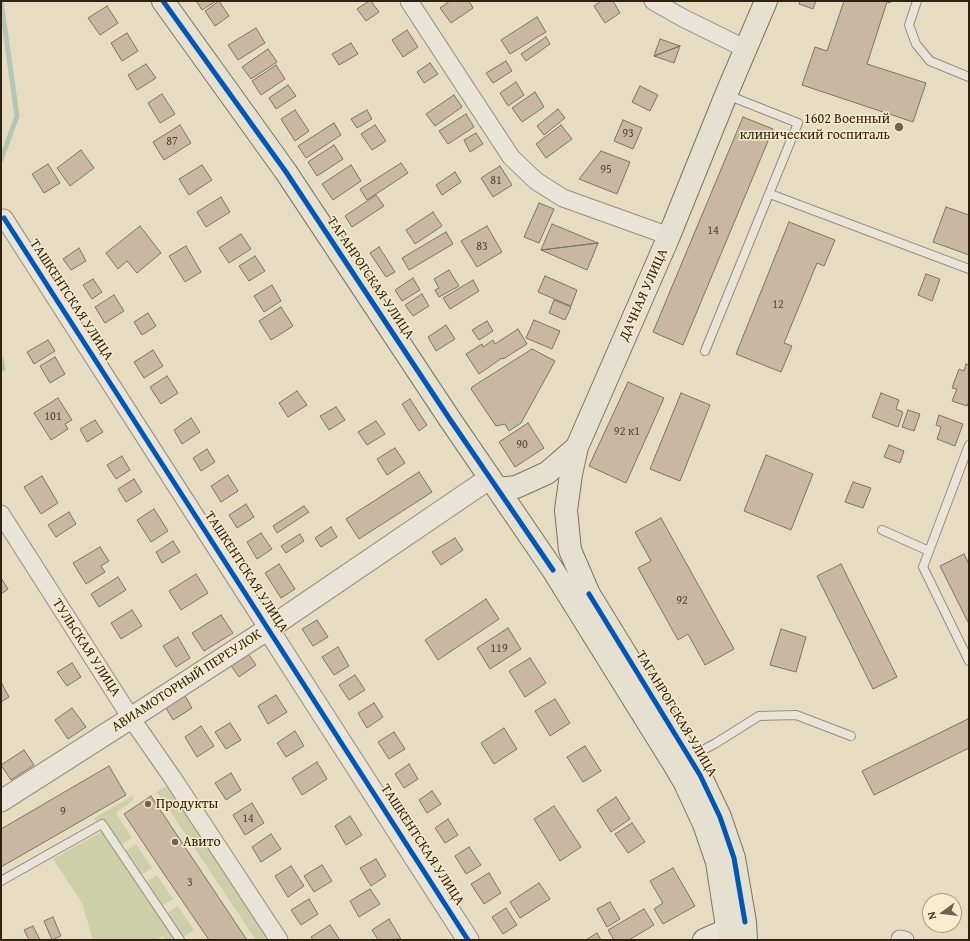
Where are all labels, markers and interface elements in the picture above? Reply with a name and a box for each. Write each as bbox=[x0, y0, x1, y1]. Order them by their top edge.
place label: 1602 Военный клинический госпиталь bbox=[740, 111, 890, 144]
marker: 1602 Военный клинический госпиталь bbox=[893, 121, 905, 133]
house number: 93 bbox=[622, 127, 634, 141]
house number: 87 bbox=[166, 135, 178, 149]
house number: 95 bbox=[600, 163, 612, 177]
house number: 81 bbox=[490, 174, 502, 188]
street label: ТАГАНРОГСКАЯ УЛИЦА bbox=[323, 214, 417, 342]
house number: 14 bbox=[707, 224, 719, 238]
street label: ТАШКЕНТСКАЯ УЛИЦА bbox=[25, 236, 117, 364]
house number: 83 bbox=[476, 240, 488, 254]
street label: ДАЧНАЯ УЛИЦА bbox=[616, 246, 672, 344]
house number: 12 bbox=[772, 298, 784, 312]
house number: 101 bbox=[44, 410, 62, 424]
house number: 92 к1 bbox=[614, 425, 640, 439]
house number: 90 bbox=[516, 438, 528, 452]
street label: ТАШКЕНТСКАЯ УЛИЦА bbox=[200, 508, 292, 636]
house number: 92 bbox=[676, 594, 688, 608]
street label: ТУЛЬСКАЯ УЛИЦА bbox=[48, 596, 124, 700]
street label: АВИАМОТОРНЫЙ ПЕРЕУЛОК bbox=[109, 626, 265, 736]
house number: 119 bbox=[490, 642, 508, 656]
street label: ТАГАНРОГСКАЯ УЛИЦА bbox=[632, 648, 720, 780]
street label: ТАШКЕНТСКАЯ УЛИЦА bbox=[376, 781, 468, 909]
place label: Продукты bbox=[156, 796, 218, 812]
marker: Продукты bbox=[143, 799, 153, 809]
house number: 9 bbox=[60, 805, 66, 819]
house number: 14 bbox=[242, 812, 254, 826]
place label: Авито bbox=[183, 834, 221, 850]
marker: Авито bbox=[170, 837, 180, 847]
house number: 3 bbox=[187, 876, 193, 890]
north arrow bbox=[922, 893, 962, 933]
text: N bbox=[923, 910, 940, 921]

